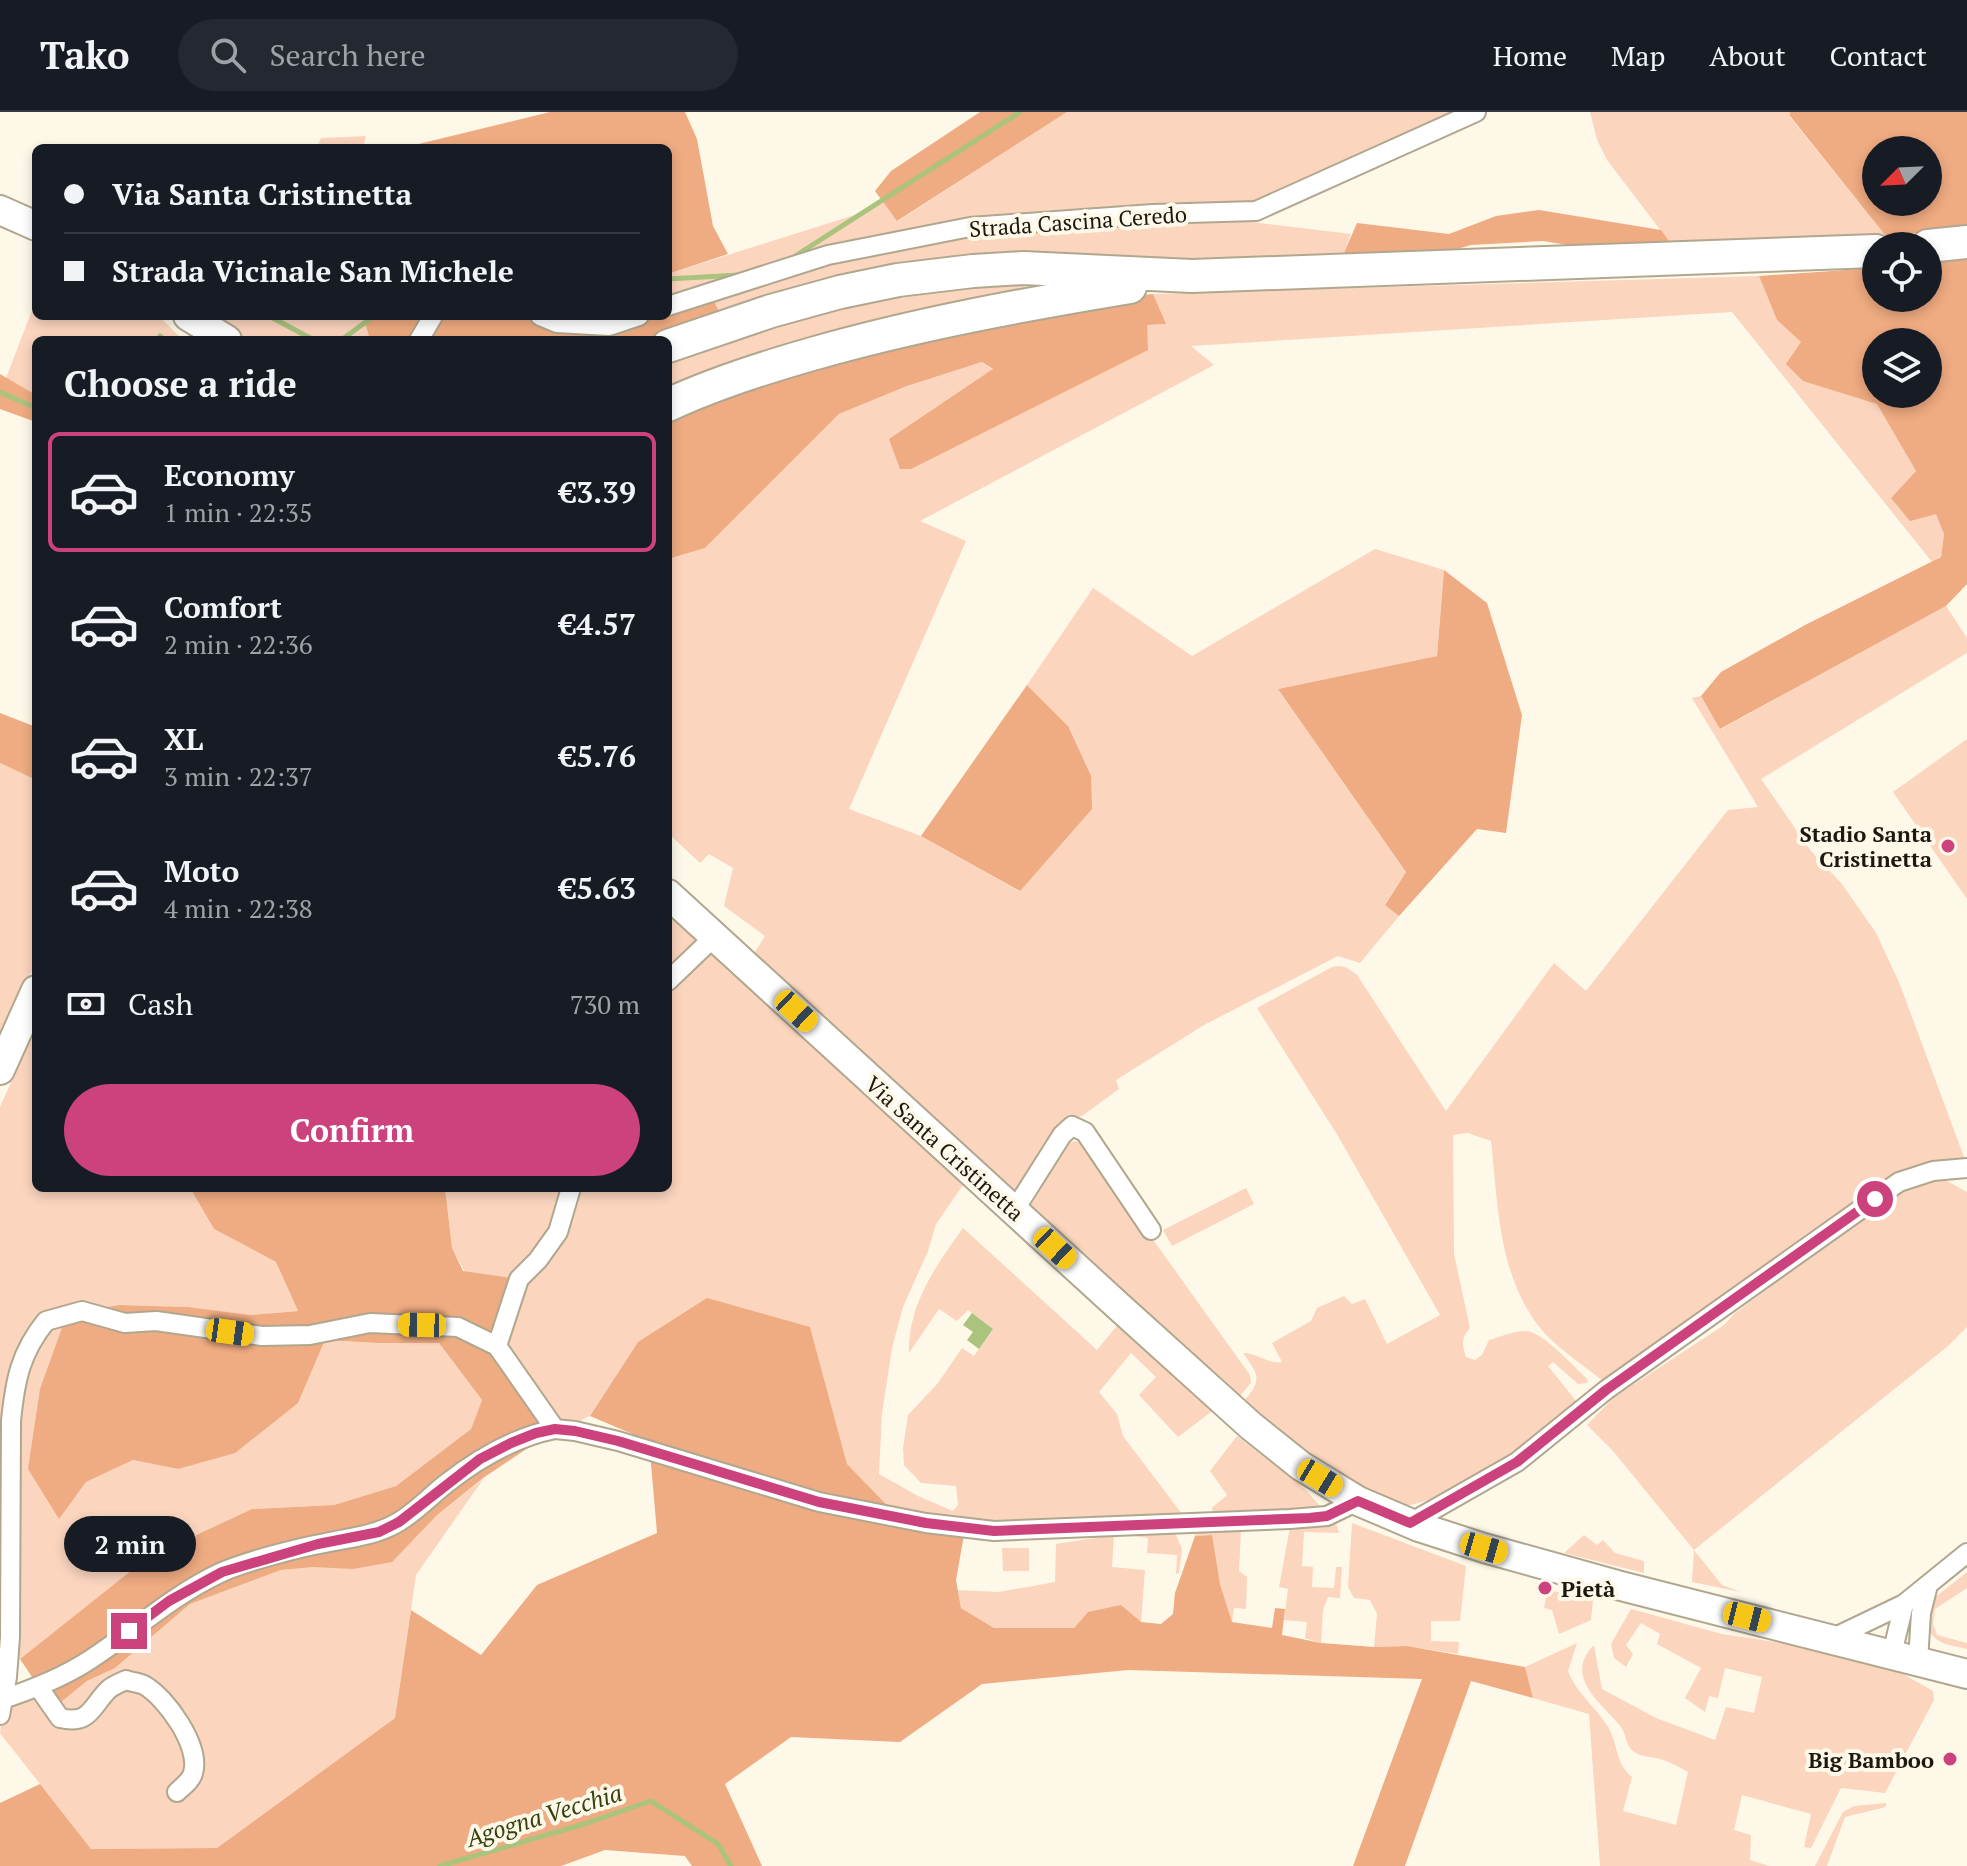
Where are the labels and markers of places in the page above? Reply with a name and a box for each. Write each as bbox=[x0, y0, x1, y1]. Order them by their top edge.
place label: Stadio Santa Cristinetta bbox=[1799, 819, 1932, 873]
marker: Stadio Santa Cristinetta bbox=[1939, 837, 1957, 855]
place label: Pietà bbox=[1561, 1574, 1615, 1603]
marker: Pietà bbox=[1536, 1579, 1554, 1597]
place label: Big Bamboo bbox=[1808, 1745, 1934, 1774]
marker: Big Bamboo bbox=[1941, 1750, 1959, 1768]

